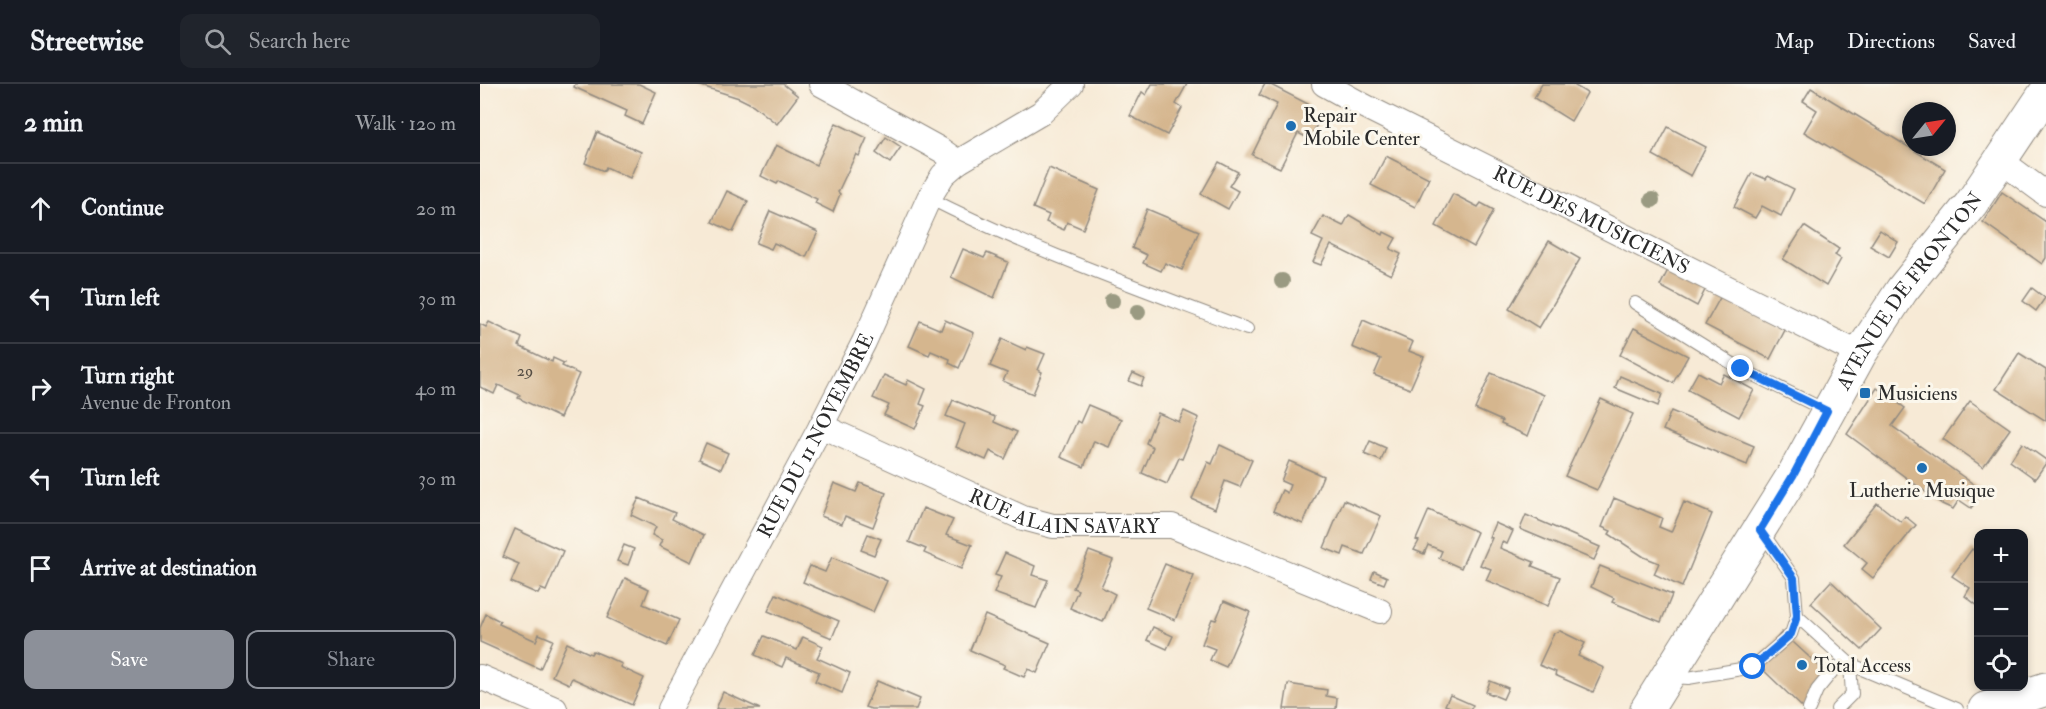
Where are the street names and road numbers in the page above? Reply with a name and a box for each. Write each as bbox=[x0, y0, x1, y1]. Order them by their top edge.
street label: RUE DES MUSICIENS bbox=[1489, 161, 1694, 280]
street label: AVENUE DE FRONTON bbox=[1830, 188, 1988, 395]
street label: RUE DU 11 NOVEMBRE bbox=[752, 329, 879, 542]
street label: RUE ALAIN SAVARY bbox=[965, 483, 1161, 539]

